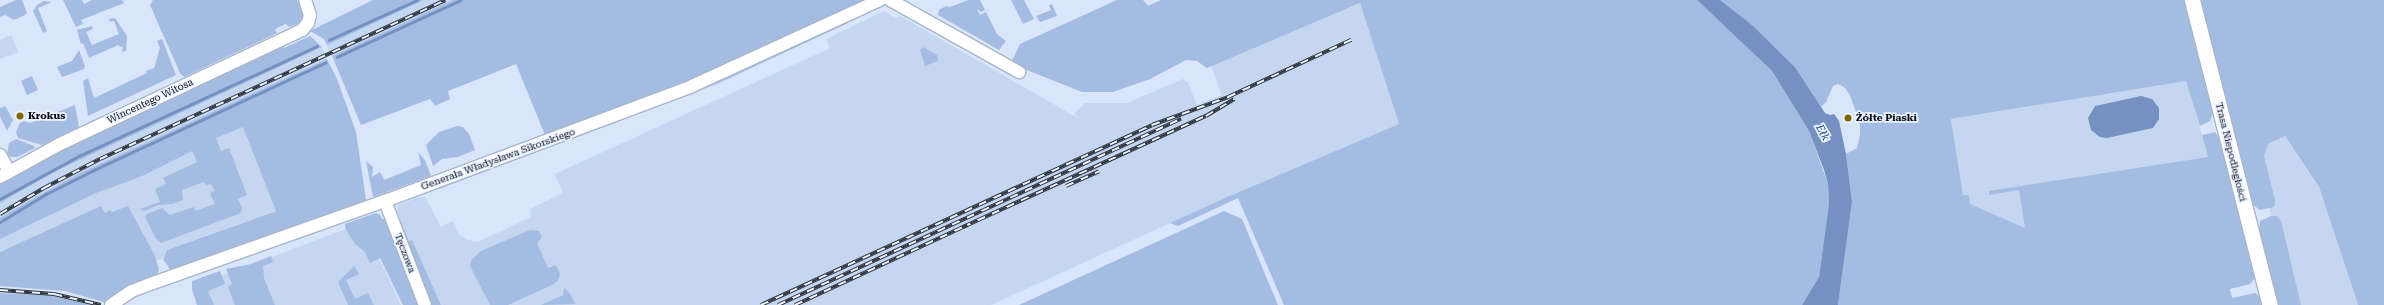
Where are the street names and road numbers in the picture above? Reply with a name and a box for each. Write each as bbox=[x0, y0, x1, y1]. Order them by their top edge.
street label: Wincentego Witosa bbox=[105, 76, 195, 126]
street label: Trasa Niepodległości bbox=[2213, 101, 2249, 203]
street label: Generała Władysława Sikorskiego bbox=[419, 125, 577, 193]
street label: Tęczowa bbox=[392, 232, 418, 274]

